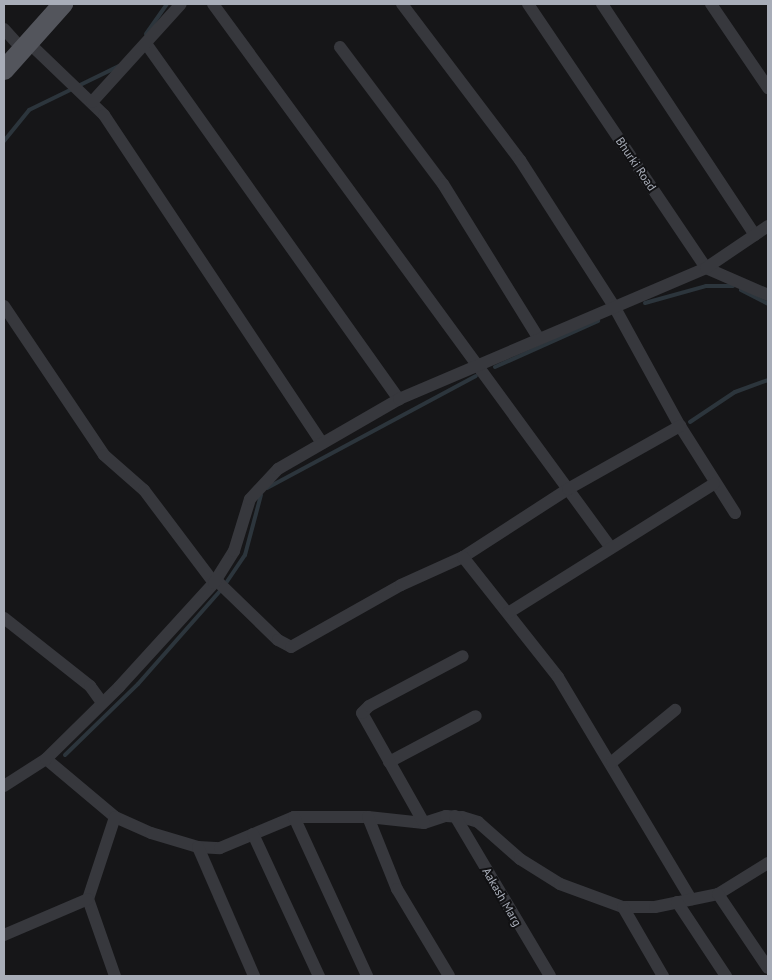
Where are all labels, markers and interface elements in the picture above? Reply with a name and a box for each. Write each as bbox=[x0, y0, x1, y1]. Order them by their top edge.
street label: Bhurki Road bbox=[613, 134, 659, 194]
street label: Aakash Marg bbox=[479, 865, 525, 929]

